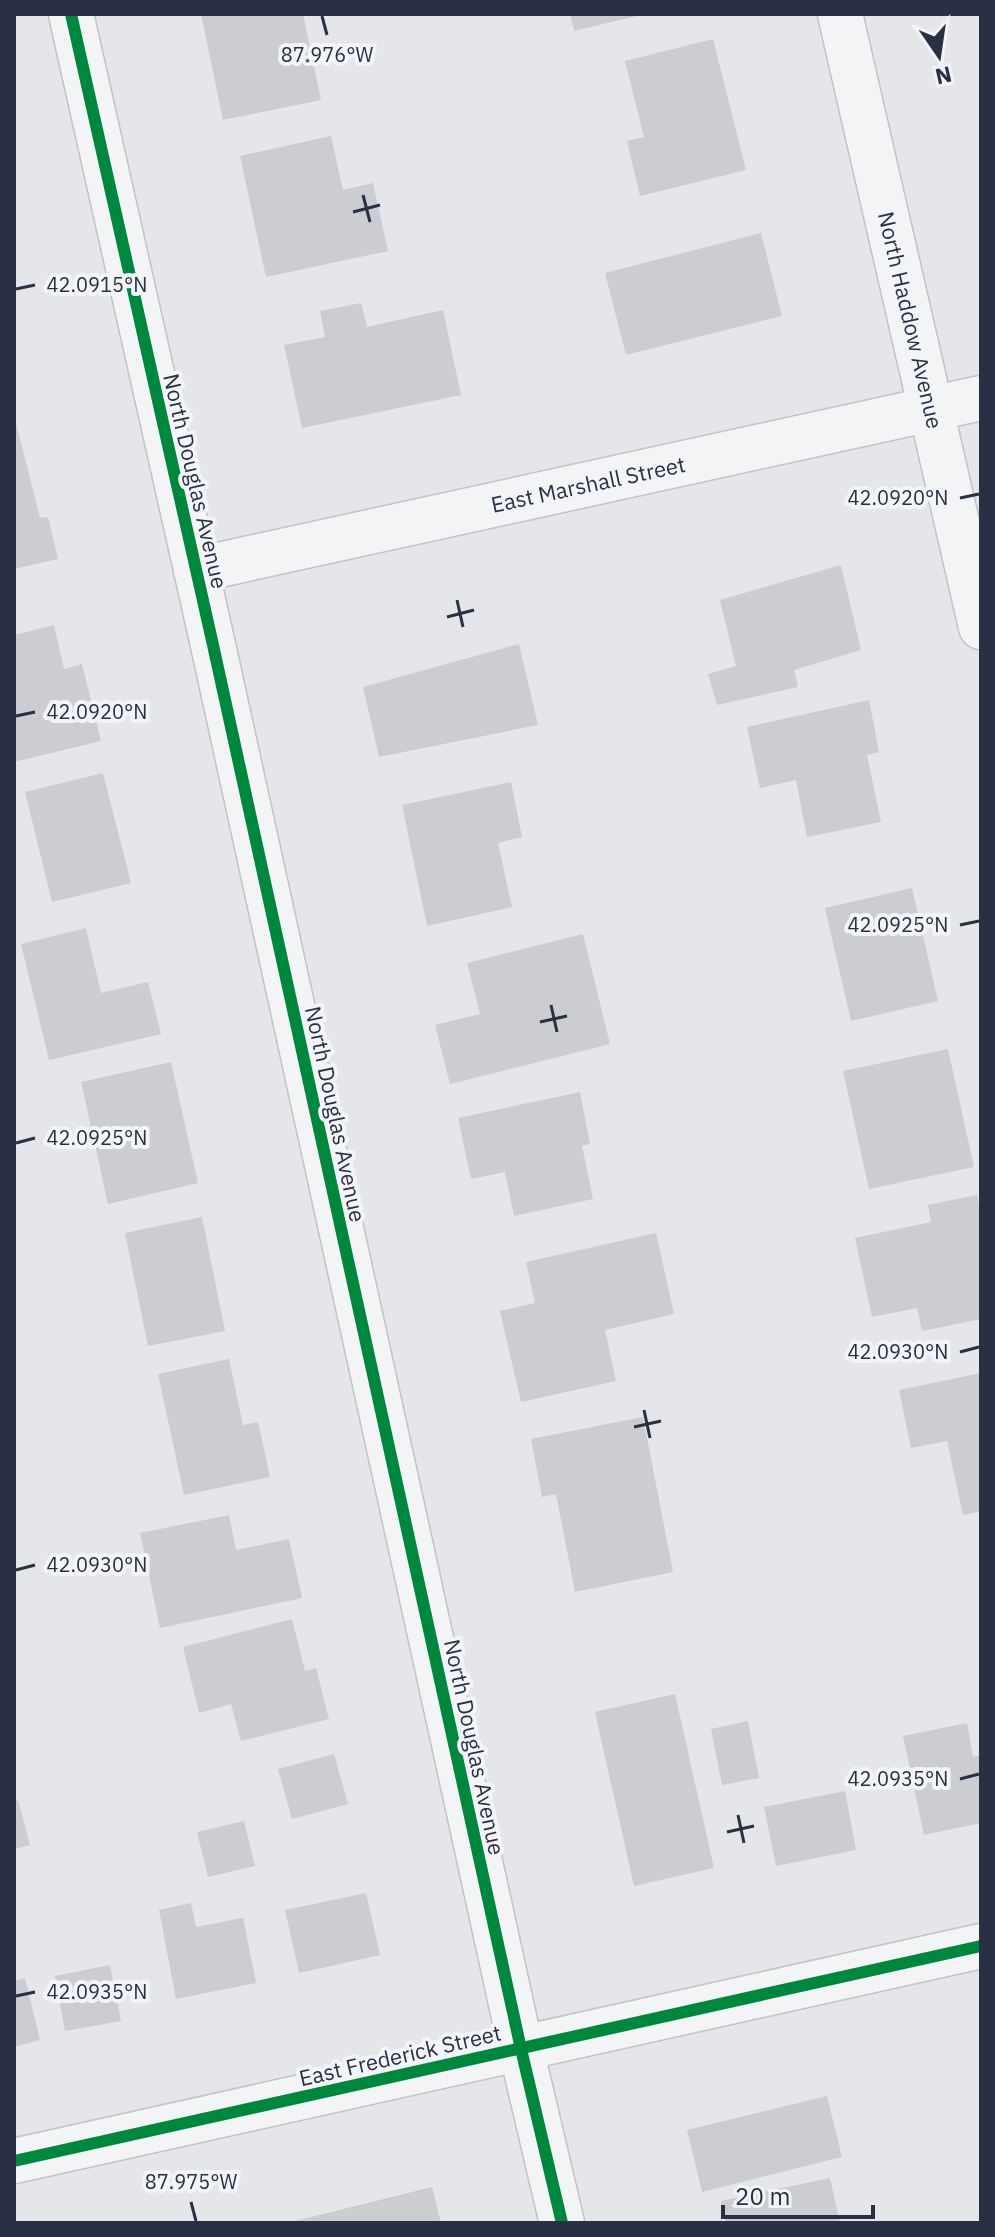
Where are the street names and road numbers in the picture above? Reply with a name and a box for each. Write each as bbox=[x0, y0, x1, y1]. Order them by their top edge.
street label: North Haddow Avenue bbox=[872, 209, 950, 431]
street label: North Douglas Avenue bbox=[157, 371, 235, 591]
street label: East Marshall Street bbox=[488, 449, 688, 519]
street label: North Douglas Avenue bbox=[299, 1004, 373, 1224]
street label: North Douglas Avenue bbox=[438, 1637, 512, 1857]
street label: East Frederick Street bbox=[296, 2018, 504, 2092]

